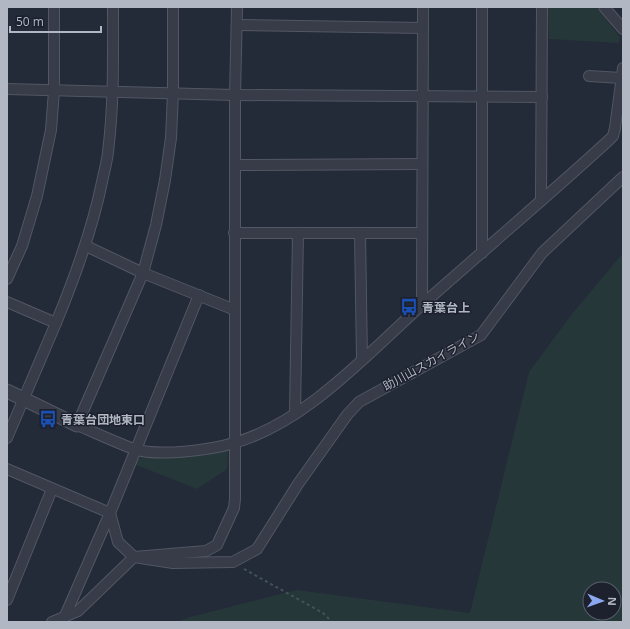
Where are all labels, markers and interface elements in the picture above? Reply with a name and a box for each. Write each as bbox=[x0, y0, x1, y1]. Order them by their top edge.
scale bar bbox=[10, 8, 101, 34]
text: 50 m bbox=[16, 13, 44, 30]
bus stop icon: 青葉台上 bbox=[399, 297, 419, 317]
place label: 青葉台上 bbox=[422, 299, 470, 316]
street label: 助川山スカイライン bbox=[380, 327, 482, 395]
bus stop icon: 青葉台団地東口 bbox=[38, 409, 58, 429]
place label: 青葉台団地東口 bbox=[61, 411, 145, 428]
north arrow bbox=[582, 581, 622, 621]
text: N bbox=[605, 597, 620, 606]

